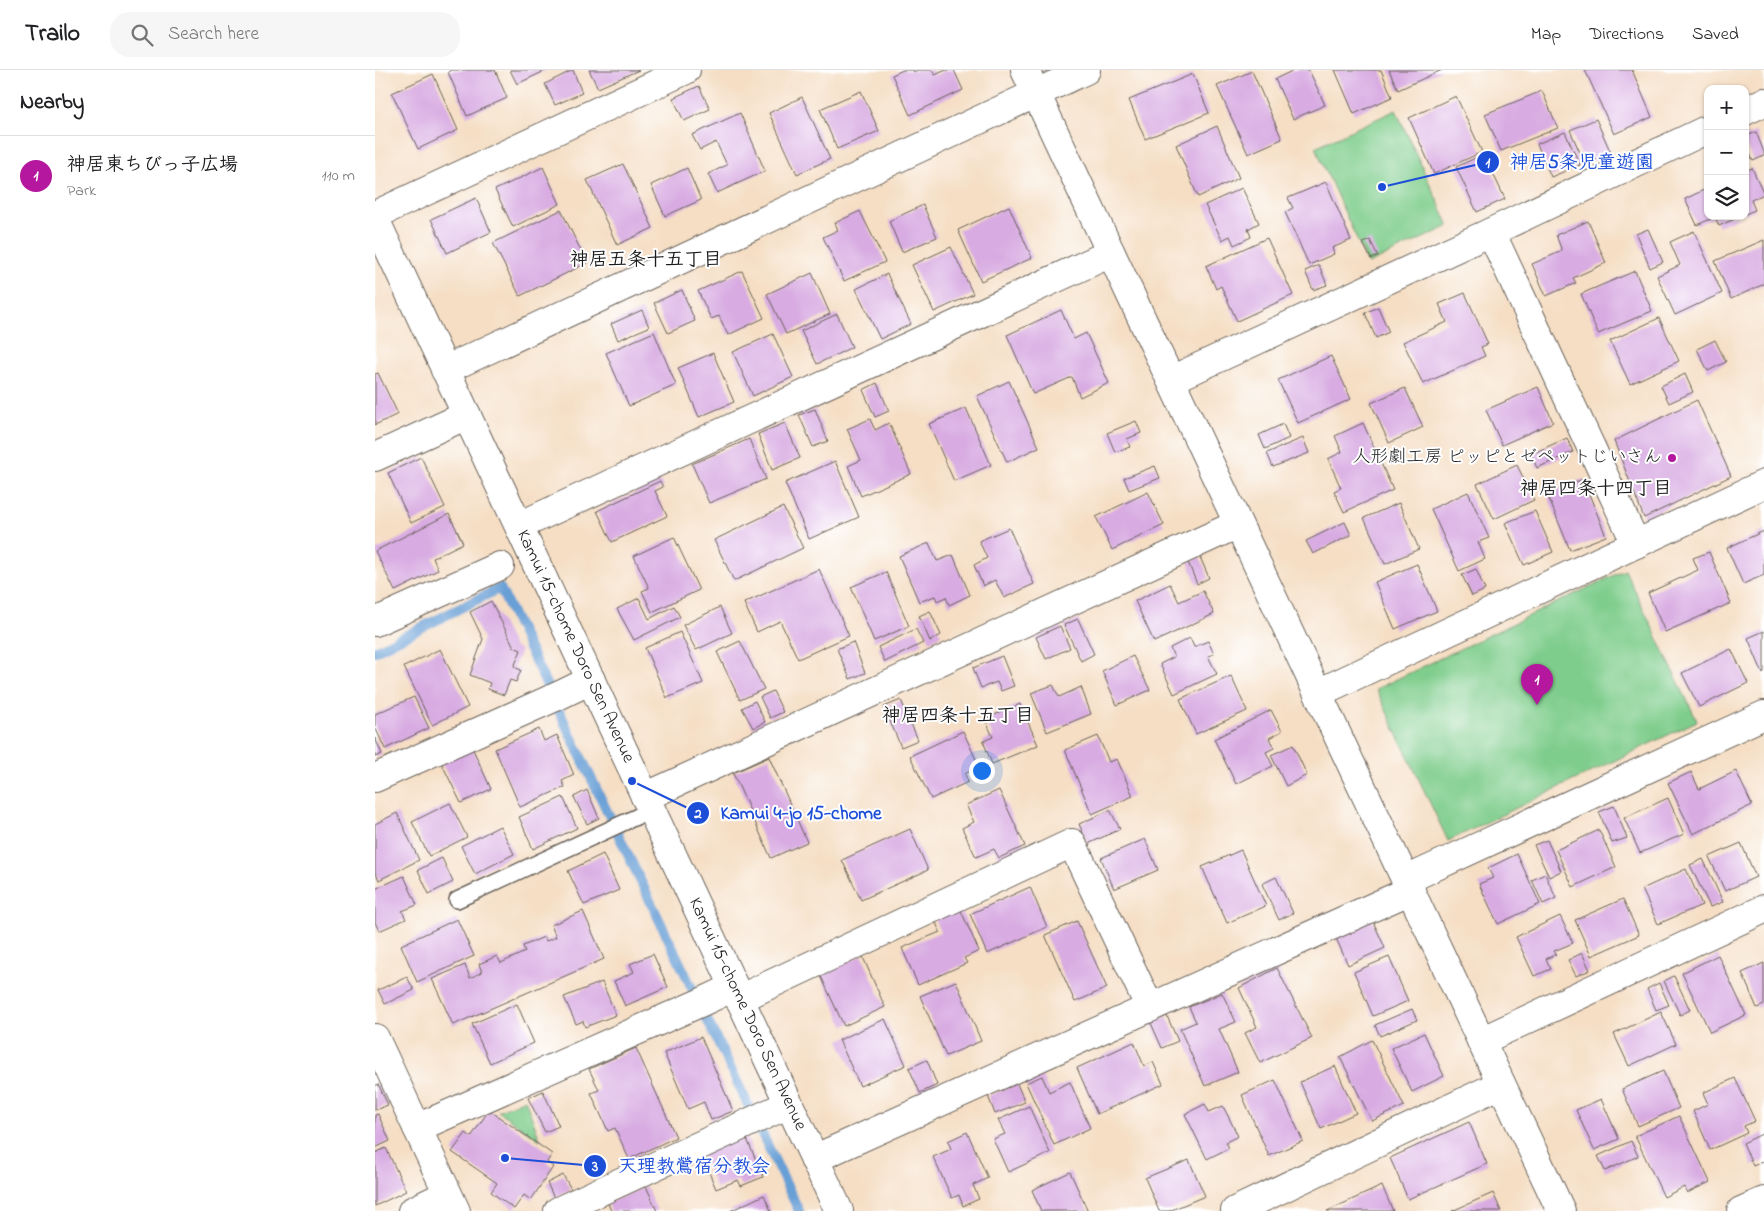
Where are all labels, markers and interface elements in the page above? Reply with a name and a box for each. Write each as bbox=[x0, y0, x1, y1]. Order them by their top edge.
search box bbox=[110, 12, 460, 57]
text: Trailo bbox=[25, 17, 80, 52]
icon: search bbox=[128, 21, 156, 49]
text: Search here bbox=[168, 21, 259, 48]
text: Map bbox=[1531, 22, 1561, 48]
text: Directions bbox=[1589, 22, 1664, 48]
text: Saved bbox=[1692, 22, 1739, 48]
map controls bbox=[1704, 85, 1749, 220]
button: + bbox=[1704, 85, 1749, 130]
text: Nearby bbox=[20, 88, 84, 118]
button: − bbox=[1704, 130, 1749, 175]
callout: 神居5条児童遊園 bbox=[1475, 145, 1664, 179]
text: 神居5条児童遊園 bbox=[1510, 150, 1654, 177]
text: 神居東ちびっ子広場 bbox=[67, 152, 238, 179]
text: 1 bbox=[1486, 152, 1491, 174]
text: 1 bbox=[33, 164, 39, 188]
text: 110 m bbox=[321, 164, 355, 188]
button: layers bbox=[1704, 175, 1749, 220]
text: Park bbox=[67, 179, 96, 203]
district label: 神居五条十五丁目 bbox=[570, 247, 722, 274]
place label: 人形劇工房 ピッピとゼペットじいさん bbox=[1352, 445, 1662, 471]
marker: 人形劇工房 ピッピとゼペットじいさん bbox=[1666, 452, 1678, 464]
district label: 神居四条十四丁目 bbox=[1520, 476, 1672, 503]
street label: Kamui 15-chome Doro Sen Avenue bbox=[509, 526, 641, 768]
pin: 1 bbox=[1521, 664, 1553, 705]
district label: 神居四条十五丁目 bbox=[882, 703, 1034, 730]
your location bbox=[969, 758, 995, 784]
callout: Kamui 4-jo 15-chome bbox=[686, 796, 892, 830]
text: Kamui 4-jo 15-chome bbox=[720, 801, 882, 828]
text: 2 bbox=[693, 803, 702, 825]
street label: Kamui 15-chome Doro Sen Avenue bbox=[681, 893, 813, 1136]
callout: 天理教鶯宿分教会 bbox=[583, 1149, 780, 1183]
text: 天理教鶯宿分教会 bbox=[618, 1154, 770, 1181]
text: 3 bbox=[591, 1156, 598, 1178]

